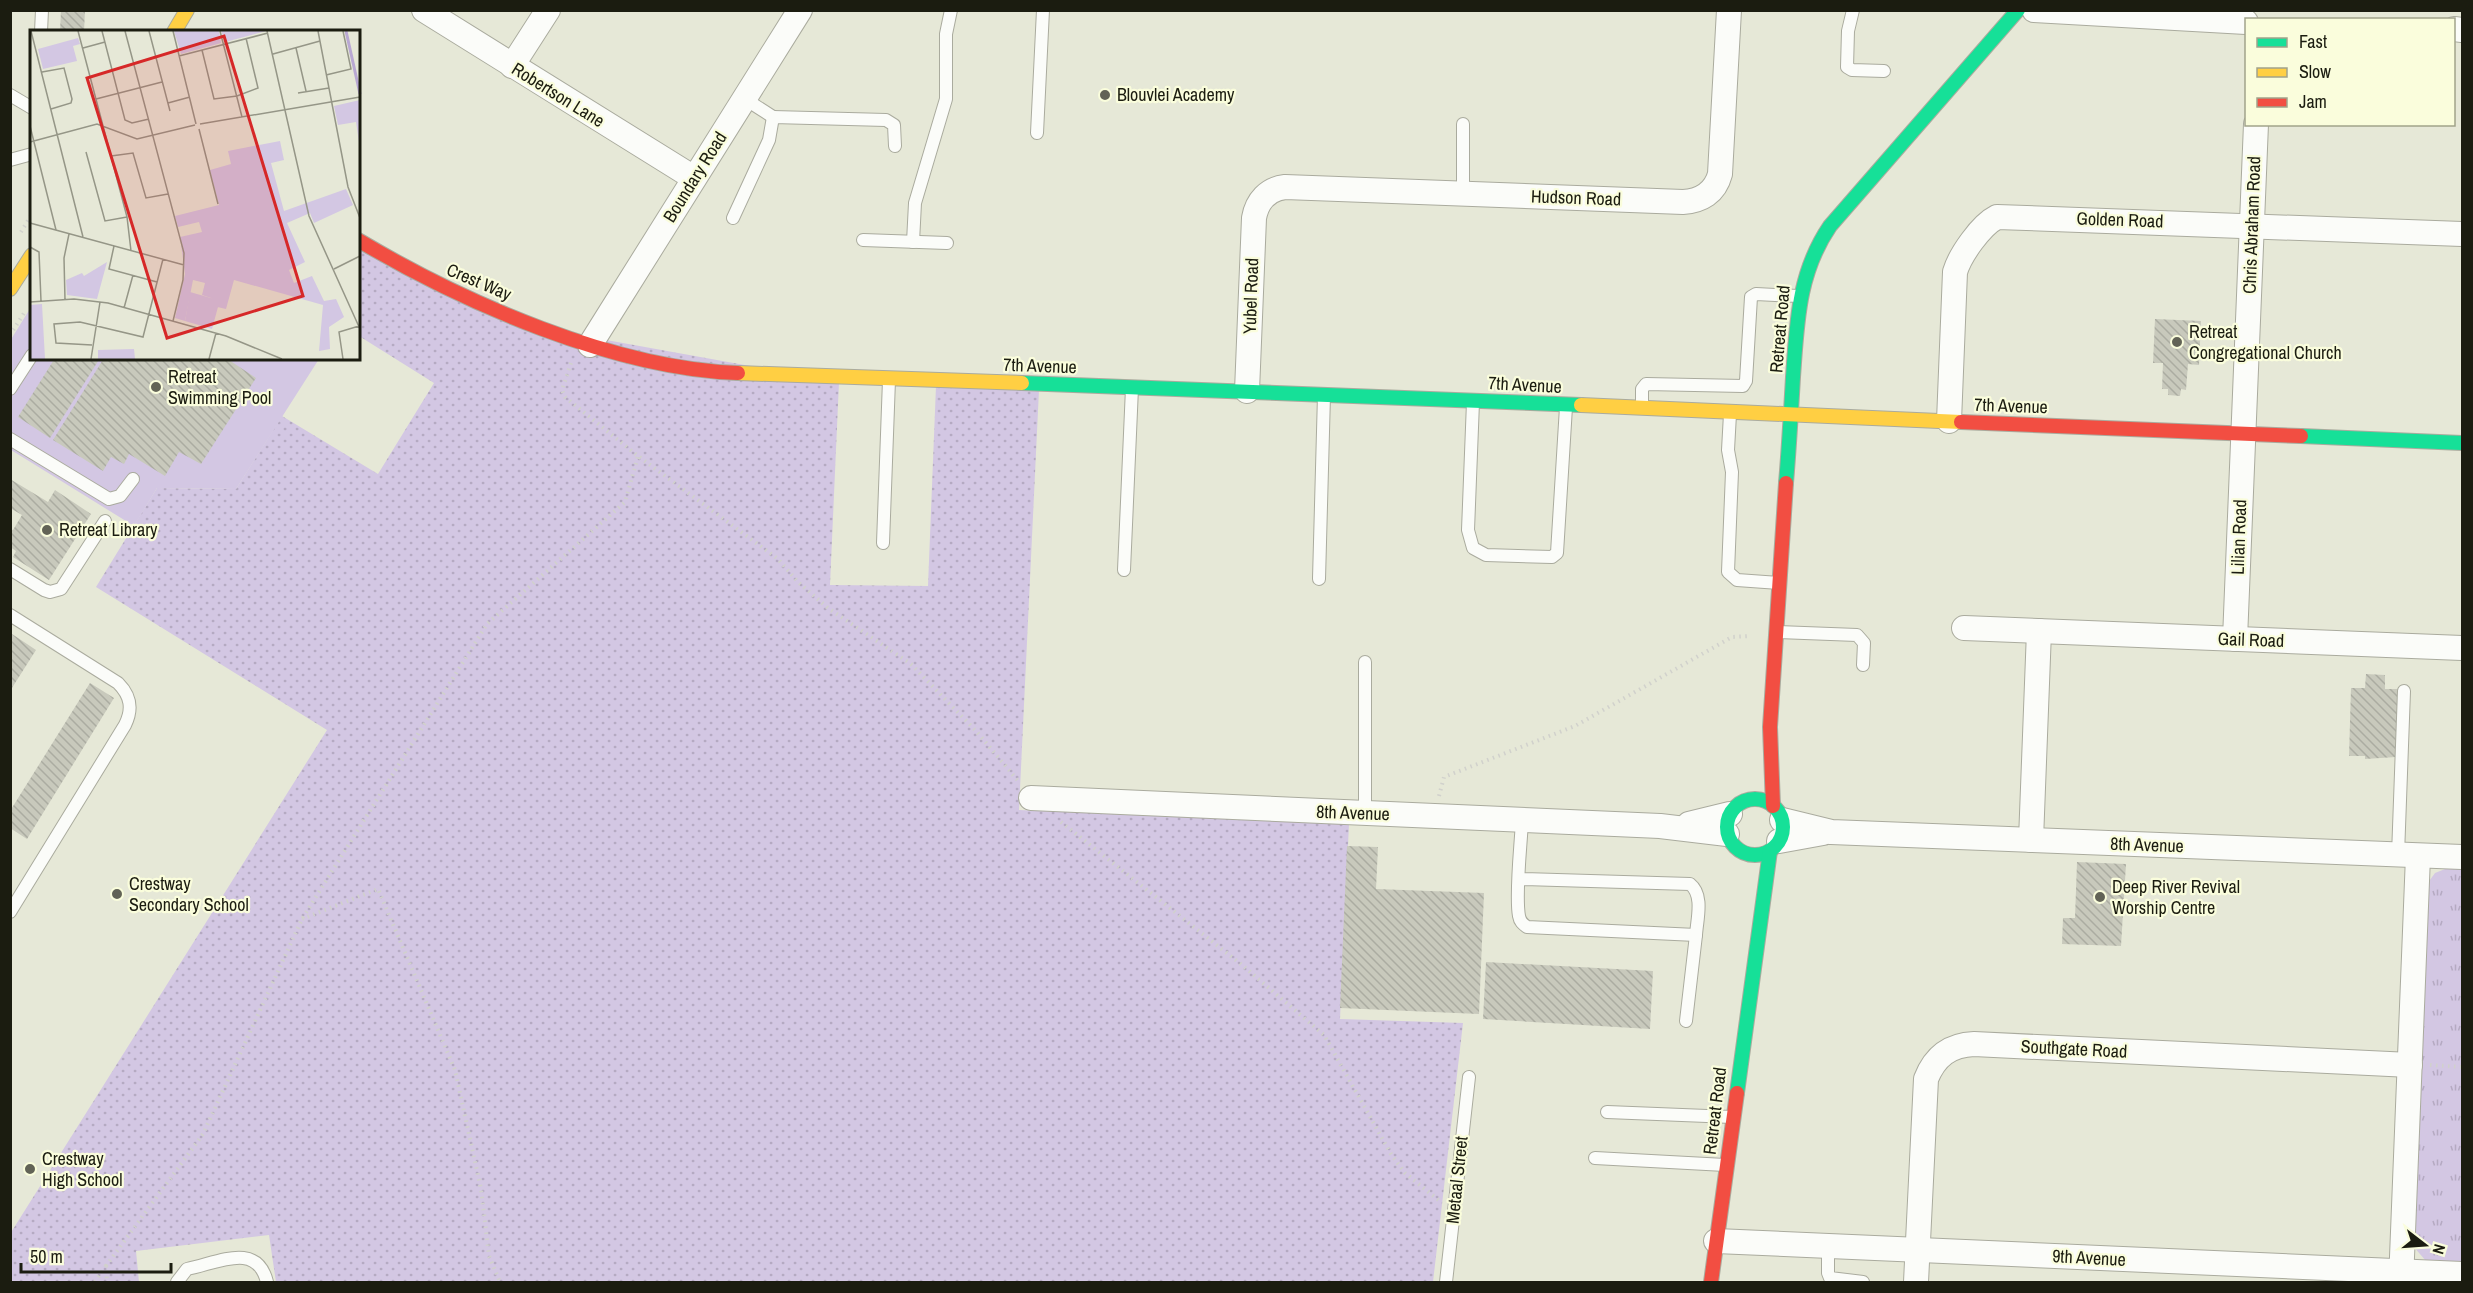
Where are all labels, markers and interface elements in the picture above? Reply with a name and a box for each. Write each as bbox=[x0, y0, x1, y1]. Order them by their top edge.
legend bbox=[2245, 18, 2455, 126]
text: Fast bbox=[2299, 29, 2327, 54]
inset map bbox=[30, 30, 360, 360]
street label: Robertson Lane bbox=[507, 56, 609, 133]
text: Slow bbox=[2299, 59, 2331, 84]
place label: Blouvlei Academy bbox=[1117, 82, 1235, 107]
marker: Blouvlei Academy bbox=[1098, 88, 1112, 102]
text: Jam bbox=[2299, 89, 2327, 114]
street label: Boundary Road bbox=[657, 127, 732, 227]
street label: Chris Abraham Road bbox=[2237, 156, 2266, 294]
street label: Hudson Road bbox=[1530, 183, 1622, 212]
street label: Golden Road bbox=[2076, 205, 2164, 234]
street label: Crest Way bbox=[443, 257, 516, 307]
street label: Yubel Road bbox=[1237, 257, 1264, 335]
street label: Retreat Road bbox=[1763, 284, 1796, 374]
place label: Retreat Congregational Church bbox=[2189, 319, 2342, 365]
marker: Retreat Congregational Church bbox=[2170, 335, 2184, 349]
street label: 7th Avenue bbox=[1003, 352, 1077, 379]
place label: Retreat Swimming Pool bbox=[168, 364, 271, 410]
street label: 7th Avenue bbox=[1488, 370, 1562, 399]
marker: Retreat Swimming Pool bbox=[149, 380, 163, 394]
street label: 7th Avenue bbox=[1974, 392, 2048, 419]
street label: Lilian Road bbox=[2225, 499, 2252, 575]
place label: Retreat Library bbox=[59, 517, 158, 542]
marker: Retreat Library bbox=[40, 523, 54, 537]
street label: Gail Road bbox=[2217, 626, 2285, 653]
street label: 8th Avenue bbox=[1316, 799, 1390, 826]
street label: 8th Avenue bbox=[2110, 831, 2184, 858]
place label: Crestway Secondary School bbox=[129, 871, 249, 917]
place label: Deep River Revival Worship Centre bbox=[2112, 874, 2240, 920]
marker: Crestway Secondary School bbox=[110, 887, 124, 901]
marker: Deep River Revival Worship Centre bbox=[2093, 890, 2107, 904]
street label: Southgate Road bbox=[2020, 1033, 2128, 1064]
street label: Retreat Road bbox=[1697, 1066, 1732, 1156]
street label: Metaal Street bbox=[1439, 1135, 1474, 1225]
place label: Crestway High School bbox=[42, 1146, 122, 1192]
marker: Crestway High School bbox=[23, 1162, 37, 1176]
north arrow bbox=[2395, 1215, 2455, 1275]
scale bar bbox=[21, 1236, 171, 1274]
text: N bbox=[2427, 1242, 2451, 1257]
street label: 9th Avenue bbox=[2052, 1243, 2126, 1272]
text: 50 m bbox=[30, 1244, 63, 1269]

